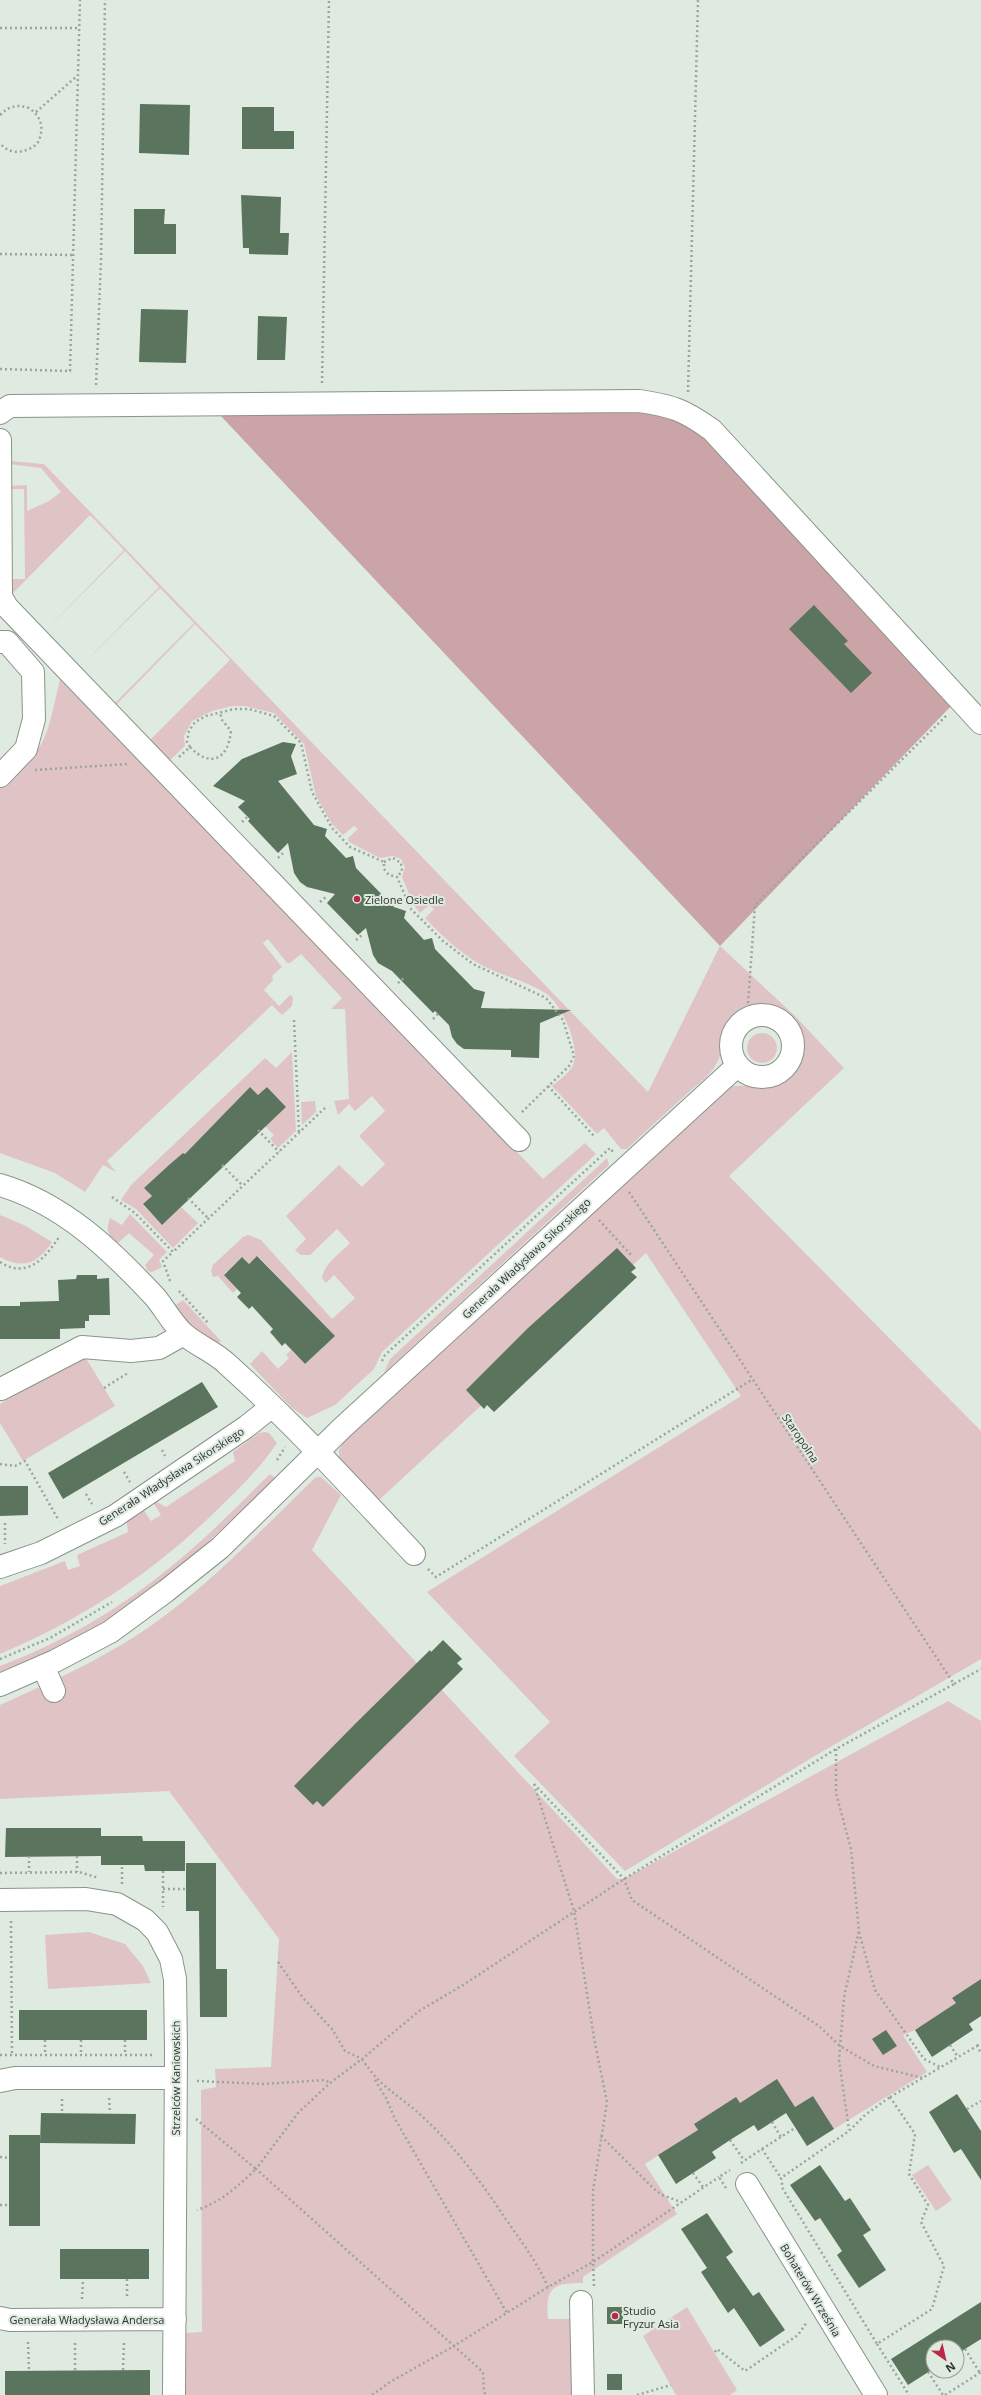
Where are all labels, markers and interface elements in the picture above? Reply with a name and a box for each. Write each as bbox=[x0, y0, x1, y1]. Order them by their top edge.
place label: Zielone Osiedle bbox=[365, 892, 444, 907]
marker: Zielone Osiedle bbox=[352, 894, 362, 904]
street label: Generała Władysława Sikorskiego bbox=[458, 1194, 594, 1322]
street label: Staropolna bbox=[779, 1411, 823, 1465]
street label: Generała Władysława Sikorskiego bbox=[95, 1423, 247, 1529]
street label: Strzelców Kaniowskich bbox=[168, 2020, 183, 2136]
street label: Bohaterów Września bbox=[777, 2241, 845, 2339]
place label: Studio Fryzur Asia bbox=[623, 2303, 679, 2331]
marker: Studio Fryzur Asia bbox=[610, 2311, 620, 2321]
street label: Generała Władysława Andersa bbox=[10, 2312, 164, 2327]
north arrow bbox=[925, 2339, 965, 2379]
text: N bbox=[943, 2359, 959, 2376]

